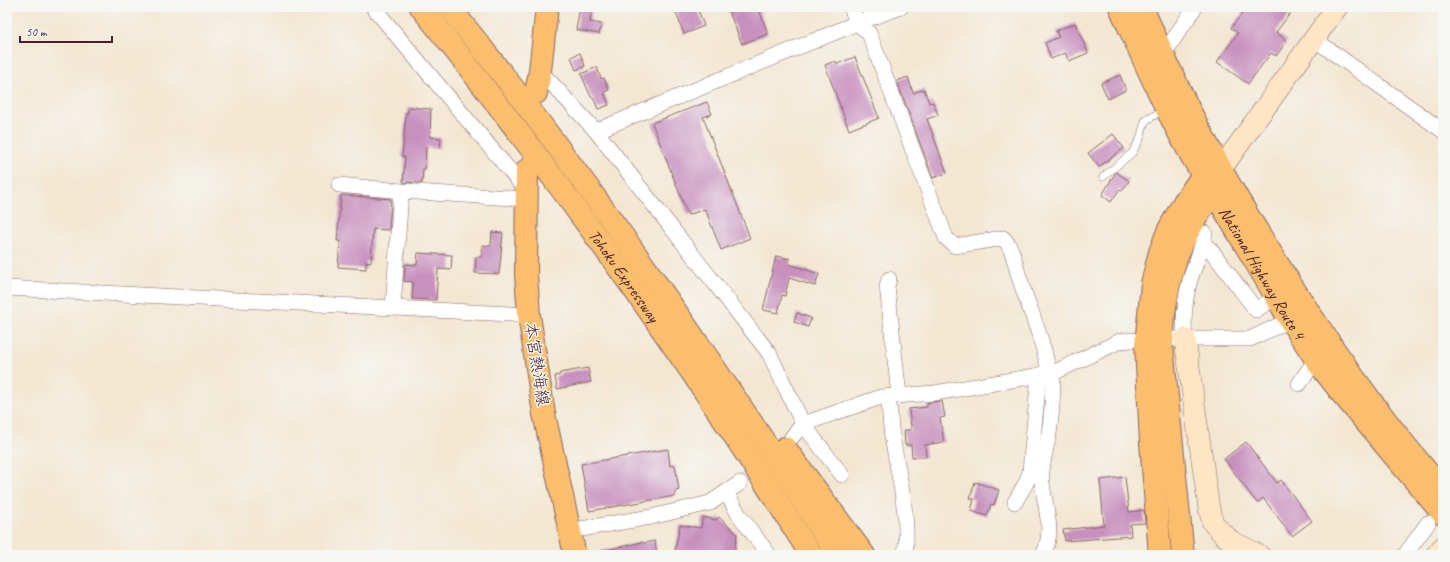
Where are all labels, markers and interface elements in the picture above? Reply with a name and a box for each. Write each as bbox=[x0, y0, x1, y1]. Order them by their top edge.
scale bar bbox=[20, 18, 112, 44]
text: 50 m bbox=[26, 24, 48, 40]
street label: National Highway Route 4 bbox=[1215, 203, 1312, 345]
street label: Tohoku Expressway bbox=[584, 225, 665, 327]
street label: 本宮熱海線 bbox=[520, 320, 554, 408]

